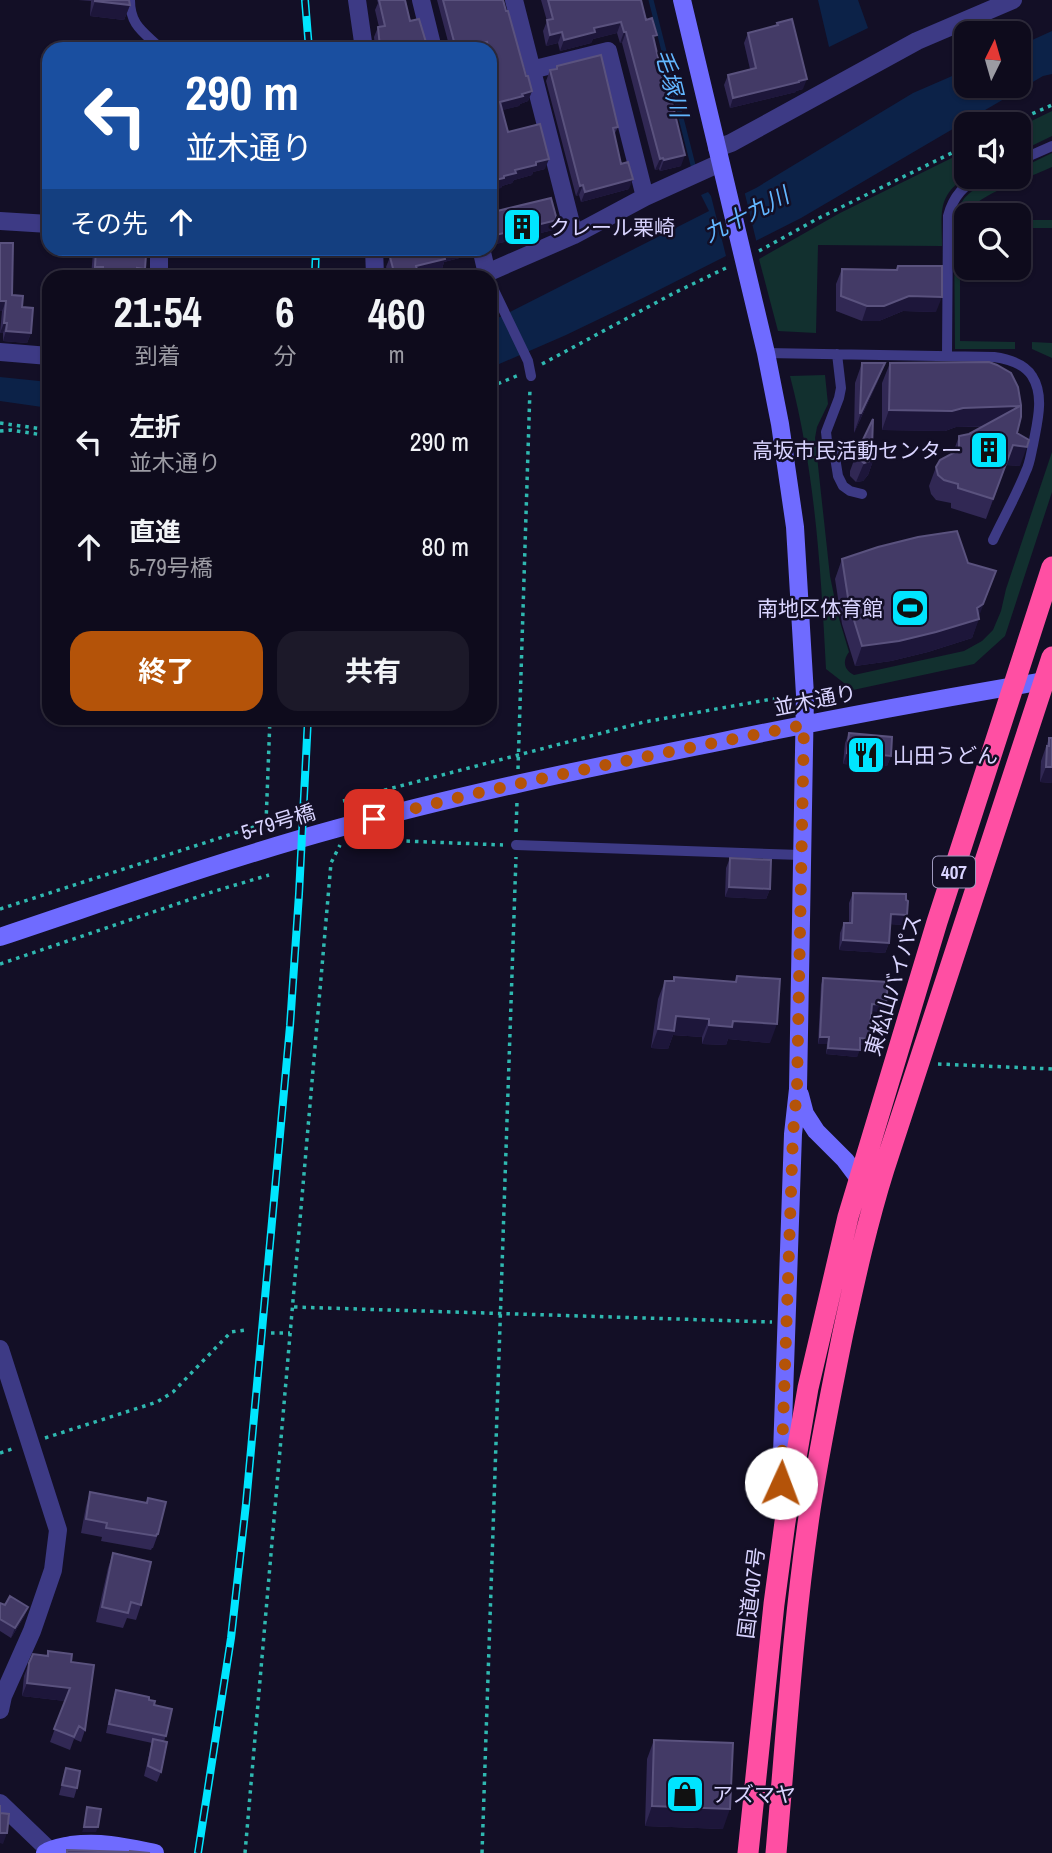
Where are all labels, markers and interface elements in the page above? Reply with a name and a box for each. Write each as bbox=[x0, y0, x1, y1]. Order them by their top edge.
north arrow bbox=[954, 21, 1031, 98]
map controls bbox=[954, 21, 1031, 280]
water label: 毛塚川 bbox=[649, 46, 696, 123]
text: 290 m bbox=[185, 59, 299, 125]
icon: left bbox=[70, 70, 161, 161]
button: sound bbox=[954, 112, 1031, 189]
text: 並木通り bbox=[185, 126, 313, 169]
water label: 九十九川 bbox=[698, 178, 797, 249]
icon: ahead bbox=[162, 203, 200, 241]
button: search bbox=[954, 203, 1031, 280]
text: その先 bbox=[70, 206, 148, 241]
building icon: クレール栗崎 bbox=[501, 206, 543, 248]
place label: クレール栗崎 bbox=[549, 213, 675, 242]
text: 21:54 bbox=[114, 284, 202, 340]
text: 6 bbox=[275, 284, 294, 340]
text: 460 bbox=[368, 286, 425, 342]
text: m bbox=[389, 339, 405, 370]
text: 到着 bbox=[135, 340, 181, 371]
text: 分 bbox=[273, 340, 296, 371]
text: 左折 bbox=[129, 409, 181, 444]
icon: left bbox=[70, 423, 108, 461]
text: 290 m bbox=[410, 424, 469, 459]
building icon: 高坂市民活動センター bbox=[968, 429, 1010, 471]
place label: 高坂市民活動センター bbox=[752, 436, 962, 465]
text: 並木通り bbox=[129, 447, 221, 478]
text: 直進 bbox=[129, 514, 181, 549]
icon: ahead bbox=[70, 528, 108, 566]
text: 80 m bbox=[422, 529, 469, 564]
text: 5-79号橋 bbox=[129, 552, 213, 583]
sports icon: 南地区体育館 bbox=[889, 587, 931, 629]
place label: 南地区体育館 bbox=[757, 594, 883, 623]
button: 終了 bbox=[70, 631, 263, 711]
button: 共有 bbox=[277, 631, 469, 711]
street label: 並木通り bbox=[771, 678, 859, 722]
restaurant icon: 山田うどん bbox=[845, 734, 887, 776]
place label: 山田うどん bbox=[893, 741, 998, 770]
pin bbox=[344, 789, 404, 849]
street label: 5-79号橋 bbox=[237, 797, 319, 847]
icon: arrive bbox=[355, 800, 393, 838]
road number: 407 bbox=[933, 856, 975, 888]
street label: 東松山バイパス bbox=[858, 911, 928, 1059]
position arrow bbox=[744, 1446, 818, 1520]
street label: 国道407号 bbox=[731, 1546, 771, 1640]
shop icon: アズマヤ bbox=[664, 1773, 706, 1815]
place label: アズマヤ bbox=[712, 1780, 796, 1809]

